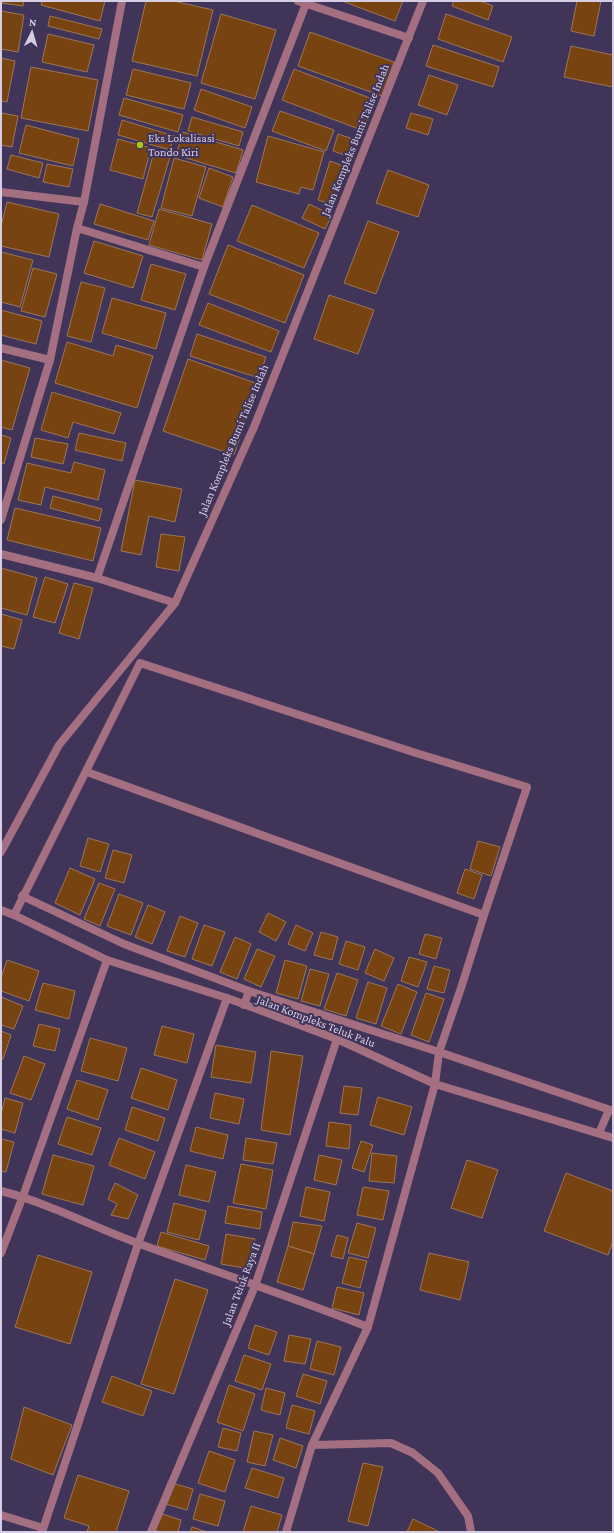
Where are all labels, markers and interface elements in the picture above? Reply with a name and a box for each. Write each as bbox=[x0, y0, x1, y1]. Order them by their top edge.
north arrow bbox=[12, 12, 52, 52]
text: N bbox=[29, 16, 38, 28]
street label: Jalan Kompleks Bumi Talise Indah bbox=[318, 61, 392, 219]
place label: Eks Lokalisasi Tondo Kiri bbox=[148, 131, 215, 159]
marker: Eks Lokalisasi Tondo Kiri bbox=[135, 140, 145, 150]
street label: Jalan Kompleks Bumi Talise Indah bbox=[194, 362, 271, 519]
street label: Jalan Kompleks Teluk Palu bbox=[254, 992, 378, 1050]
street label: Jalan Teluk Raya II bbox=[218, 1240, 263, 1328]

